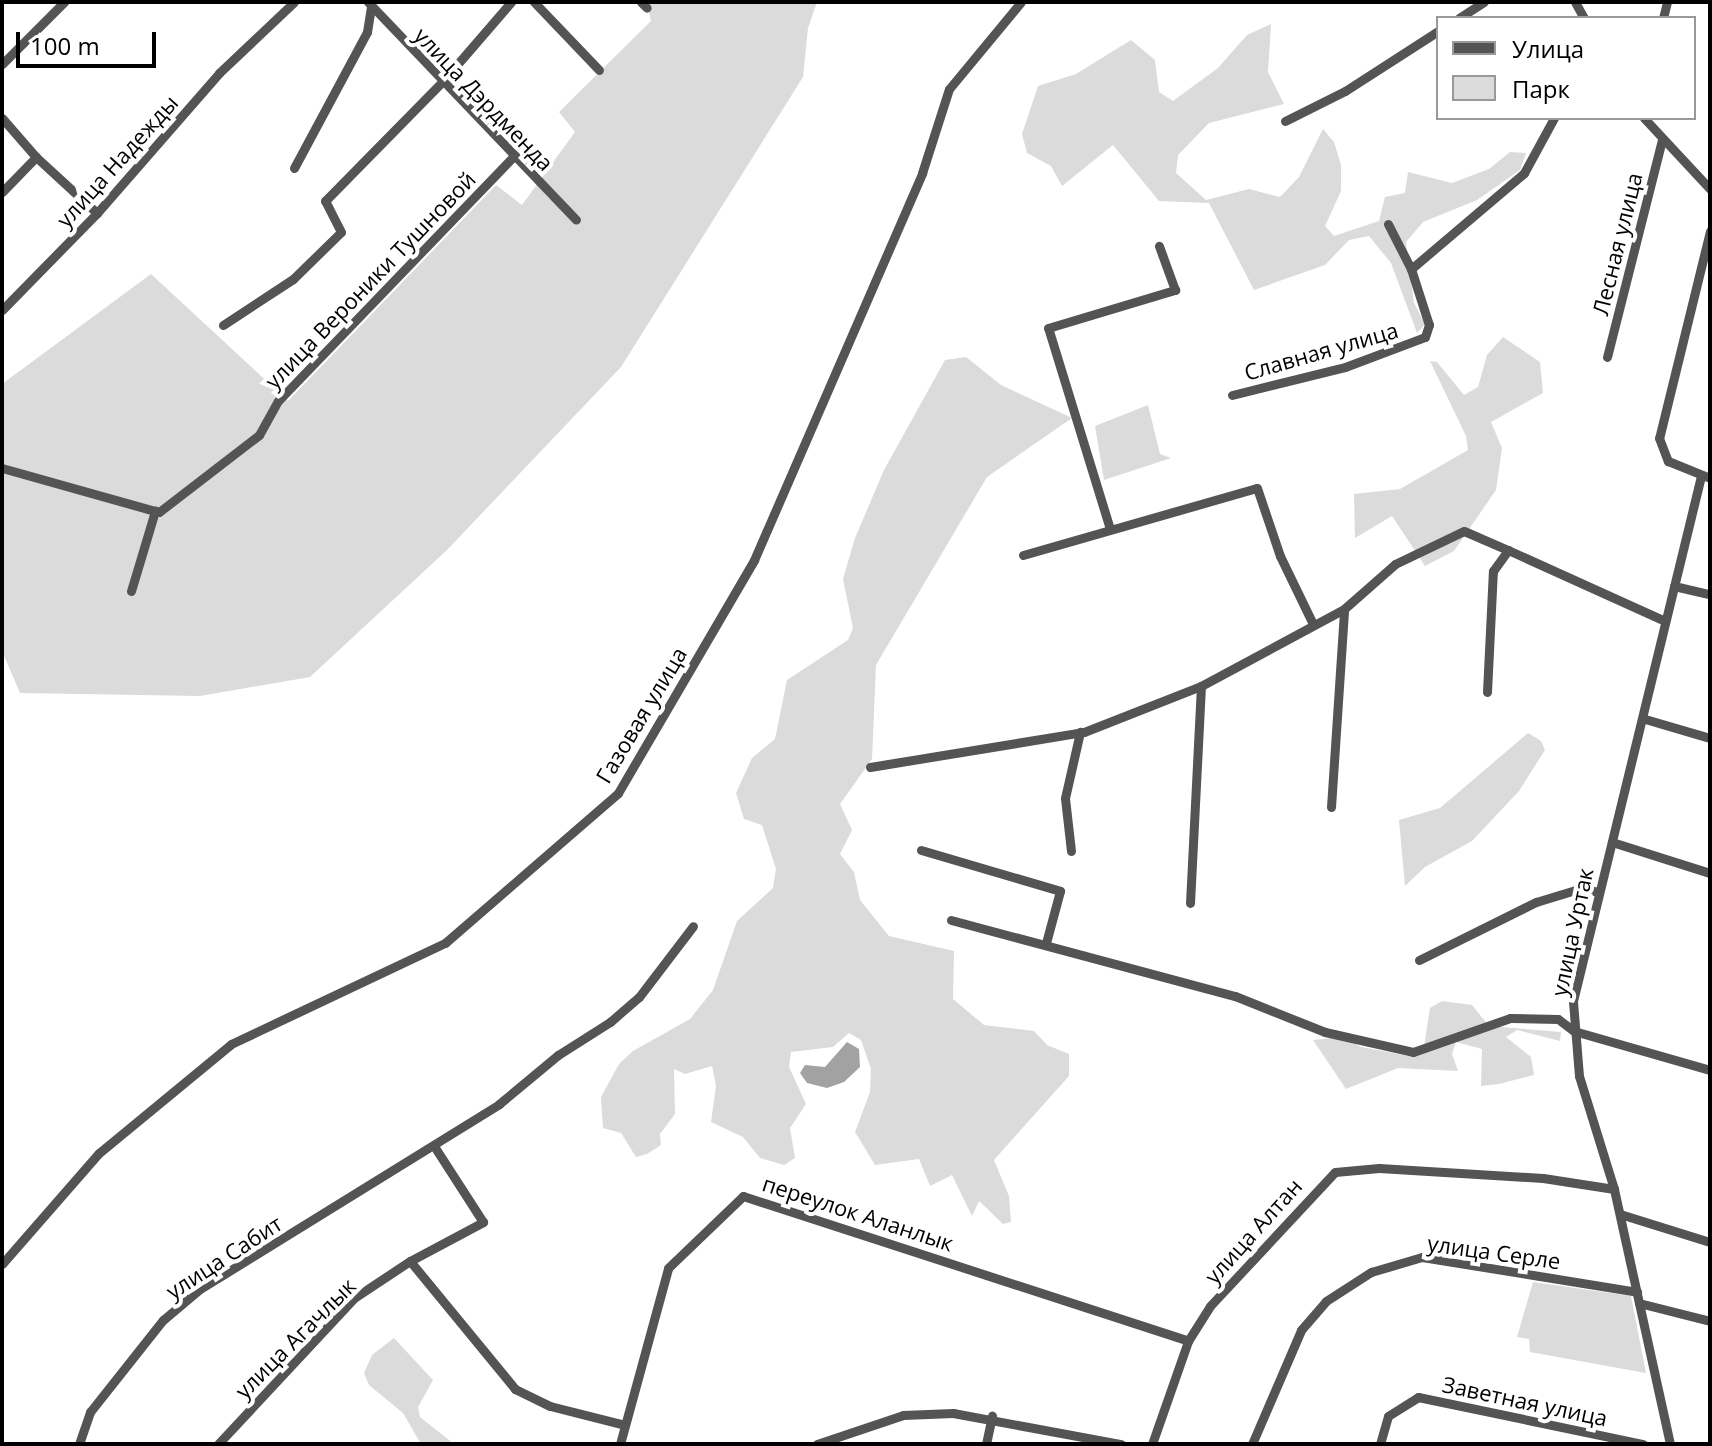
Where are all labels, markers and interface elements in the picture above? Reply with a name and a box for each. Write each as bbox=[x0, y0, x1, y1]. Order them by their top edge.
scale bar bbox=[20, 16, 160, 66]
legend bbox=[1436, 16, 1696, 120]
street label: улица Дэрдменда bbox=[409, 22, 559, 176]
text: 100 m bbox=[30, 29, 100, 62]
text: Улица bbox=[1512, 32, 1584, 65]
text: Парк bbox=[1512, 72, 1570, 105]
street label: улица Надежды bbox=[51, 90, 183, 232]
street label: улица Вероники Тушновой bbox=[259, 166, 481, 394]
street label: Лесная улица bbox=[1587, 170, 1647, 318]
street label: Славная улица bbox=[1241, 316, 1401, 386]
street label: Газовая улица bbox=[590, 642, 692, 788]
street label: улица Уртак bbox=[1546, 866, 1598, 998]
street label: переулок Аланлык bbox=[759, 1170, 957, 1256]
street label: улица Алтан bbox=[1199, 1173, 1307, 1289]
street label: улица Сабит bbox=[161, 1210, 287, 1304]
street label: улица Серле bbox=[1426, 1230, 1562, 1274]
street label: улица Агачлык bbox=[229, 1272, 361, 1404]
street label: Заветная улица bbox=[1440, 1371, 1610, 1431]

